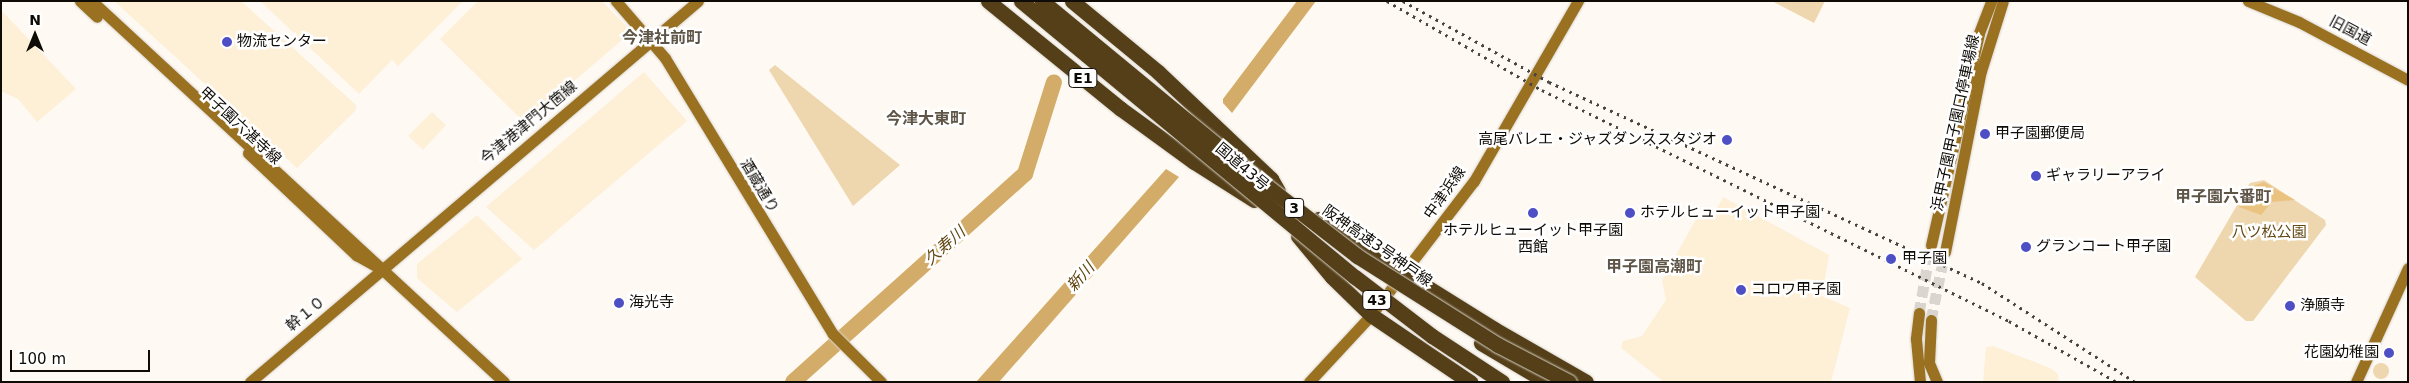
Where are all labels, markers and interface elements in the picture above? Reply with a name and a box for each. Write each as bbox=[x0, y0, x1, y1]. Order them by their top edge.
north arrow bbox=[10, 10, 60, 60]
text: N bbox=[29, 12, 41, 28]
street label: 旧国道 bbox=[2326, 12, 2374, 50]
district label: 今津社前町 bbox=[622, 28, 702, 48]
place label: 物流センター bbox=[237, 33, 327, 51]
street label: 浜甲子園甲子園口停車場線 bbox=[1928, 33, 1984, 213]
marker: 物流センター bbox=[221, 36, 233, 48]
road number: E1 bbox=[1068, 66, 1098, 90]
street label: 今津港津門大箇線 bbox=[477, 78, 581, 168]
street label: 甲子園六湛寺線 bbox=[195, 84, 285, 168]
district label: 今津大東町 bbox=[886, 109, 966, 129]
place label: 甲子園郵便局 bbox=[1995, 125, 2085, 143]
marker: 甲子園郵便局 bbox=[1979, 128, 1991, 140]
place label: 高尾バレエ・ジャズダンススタジオ bbox=[1477, 131, 1717, 149]
marker: 高尾バレエ・ジャズダンススタジオ bbox=[1721, 134, 1733, 146]
street label: 国道43号 bbox=[1212, 140, 1272, 194]
street label: 酒蔵通り bbox=[736, 156, 782, 216]
street label: 中津浜線 bbox=[1420, 163, 1470, 223]
place label: ギャラリーアライ bbox=[2046, 167, 2166, 185]
marker: ギャラリーアライ bbox=[2030, 170, 2042, 182]
district label: 甲子園六番町 bbox=[2175, 187, 2271, 207]
road number: 3 bbox=[1284, 197, 1304, 220]
street label: 阪神高速3号神戸線 bbox=[1319, 201, 1435, 291]
place label: ホテルヒューイット甲子園 bbox=[1640, 204, 1820, 222]
marker: ホテルヒューイット甲子園 西館 bbox=[1527, 207, 1539, 219]
marker: ホテルヒューイット甲子園 bbox=[1624, 207, 1636, 219]
place label: ホテルヒューイット甲子園 西館 bbox=[1443, 221, 1623, 256]
water label: 久寿川 bbox=[921, 223, 969, 269]
park label: 八ツ松公園 bbox=[2232, 224, 2306, 242]
place label: グランコート甲子園 bbox=[2036, 238, 2171, 256]
marker: グランコート甲子園 bbox=[2020, 241, 2032, 253]
place label: 甲子園 bbox=[1902, 250, 1947, 268]
marker: 甲子園 bbox=[1884, 252, 1898, 266]
district label: 甲子園高潮町 bbox=[1606, 257, 1702, 277]
water label: 新川 bbox=[1063, 259, 1099, 295]
place label: コロワ甲子園 bbox=[1751, 281, 1841, 299]
marker: コロワ甲子園 bbox=[1735, 284, 1747, 296]
road number: 43 bbox=[1362, 288, 1392, 312]
street label: 幹１０ bbox=[283, 293, 329, 335]
place label: 海光寺 bbox=[629, 294, 674, 312]
marker: 海光寺 bbox=[613, 297, 625, 309]
place label: 浄願寺 bbox=[2300, 297, 2345, 315]
marker: 浄願寺 bbox=[2284, 300, 2296, 312]
scale bar bbox=[12, 340, 152, 372]
place label: 花園幼稚園 bbox=[2304, 344, 2379, 362]
marker: 花園幼稚園 bbox=[2383, 347, 2395, 359]
text: 100 m bbox=[18, 350, 66, 368]

